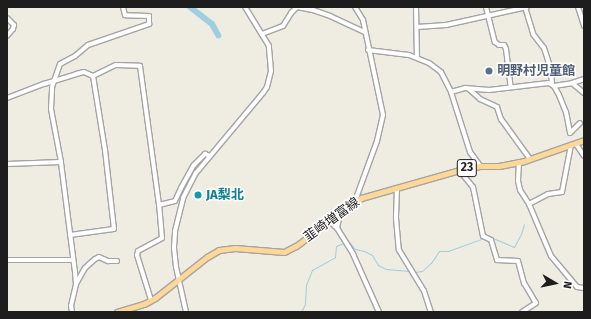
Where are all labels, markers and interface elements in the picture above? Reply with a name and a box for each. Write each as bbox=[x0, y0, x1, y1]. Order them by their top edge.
place label: 明野村児童館 bbox=[497, 63, 575, 79]
marker: 明野村児童館 bbox=[484, 66, 494, 76]
road number: 23 bbox=[456, 158, 478, 178]
place label: JA梨北 bbox=[206, 187, 244, 203]
marker: JA梨北 bbox=[193, 190, 203, 200]
street label: 韮崎増富線 bbox=[301, 195, 363, 245]
north arrow bbox=[535, 263, 575, 303]
text: N bbox=[560, 280, 574, 290]

